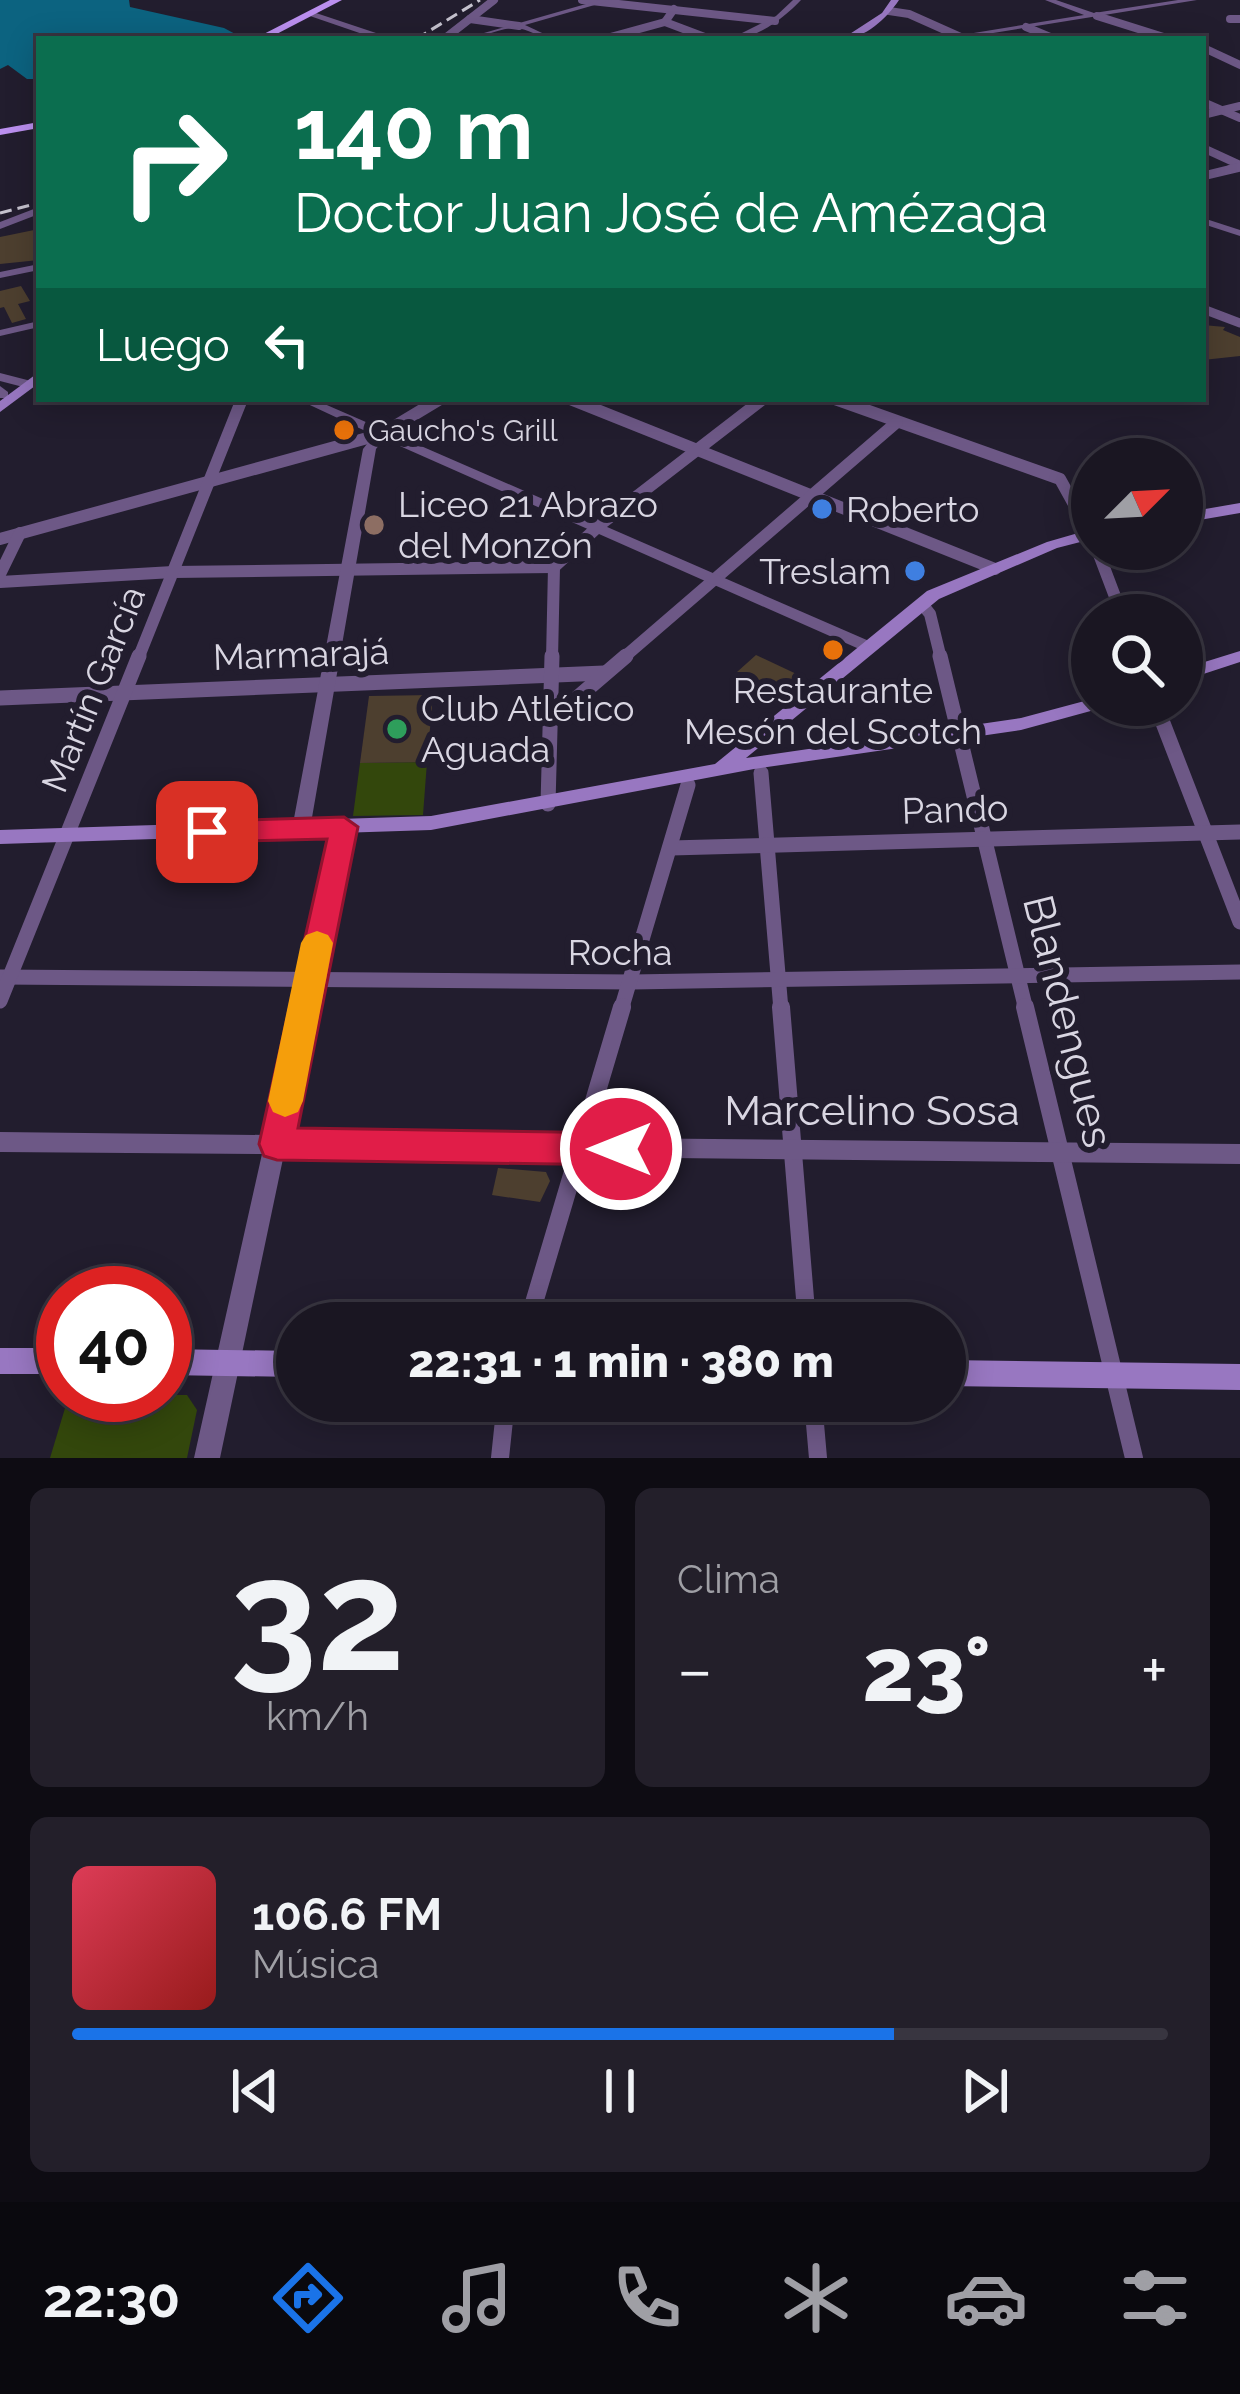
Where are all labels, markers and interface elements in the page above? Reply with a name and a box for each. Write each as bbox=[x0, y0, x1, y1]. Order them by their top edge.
text: 140 m bbox=[294, 80, 533, 179]
icon: right bbox=[96, 84, 252, 240]
text: Doctor Juan José de Amézaga bbox=[294, 181, 1048, 245]
icon: left bbox=[254, 312, 320, 378]
text: Luego bbox=[96, 319, 230, 372]
place label: Gaucho's Grill bbox=[368, 413, 558, 448]
marker: Gaucho's Grill bbox=[331, 417, 357, 443]
north arrow bbox=[1071, 438, 1203, 570]
map controls bbox=[1071, 438, 1203, 726]
place label: Liceo 21 Abrazo del Monzón bbox=[398, 483, 658, 566]
place label: Roberto bbox=[846, 488, 979, 530]
marker: Roberto bbox=[809, 496, 835, 522]
marker: Liceo 21 Abrazo del Monzón bbox=[361, 512, 387, 538]
place label: Treslam bbox=[759, 550, 891, 592]
marker: Treslam bbox=[902, 558, 928, 584]
street label: Martín García bbox=[33, 580, 153, 798]
button: search bbox=[1071, 594, 1203, 726]
street label: Marmarajá bbox=[212, 630, 390, 678]
marker: Restaurante Mesón del Scotch bbox=[820, 637, 846, 663]
place label: Restaurante Mesón del Scotch bbox=[684, 669, 982, 752]
place label: Club Atlético Aguada bbox=[421, 687, 634, 770]
marker: Club Atlético Aguada bbox=[384, 716, 410, 742]
pin bbox=[156, 781, 258, 883]
street label: Pando bbox=[901, 786, 1009, 832]
icon: arrive bbox=[174, 799, 240, 865]
street label: Blandengues bbox=[1013, 890, 1123, 1152]
street label: Rocha bbox=[568, 931, 672, 973]
position arrow bbox=[558, 1086, 684, 1212]
street label: Marcelino Sosa bbox=[724, 1086, 1020, 1135]
speed limit sign: 40 bbox=[36, 1266, 192, 1422]
text: 22:31 · 1 min · 380 m bbox=[408, 1335, 834, 1388]
text: 32 bbox=[230, 1523, 405, 1707]
text: Clima bbox=[677, 1556, 780, 1602]
text: 23° bbox=[862, 1616, 991, 1722]
text: − bbox=[677, 1631, 713, 1708]
text: + bbox=[1141, 1631, 1168, 1708]
text: km/h bbox=[266, 1693, 369, 1739]
text: 106.6 FM bbox=[252, 1888, 442, 1941]
text: Música bbox=[252, 1941, 379, 1987]
icon: previous bbox=[222, 2058, 288, 2124]
icon: pause bbox=[587, 2058, 653, 2124]
icon: next bbox=[952, 2058, 1018, 2124]
icon: directions bbox=[266, 2256, 350, 2340]
icon: music bbox=[435, 2256, 519, 2340]
icon: phone bbox=[605, 2256, 689, 2340]
icon: climate bbox=[774, 2256, 858, 2340]
icon: car bbox=[944, 2256, 1028, 2340]
icon: filters bbox=[1113, 2256, 1197, 2340]
text: 22:30 bbox=[43, 2266, 180, 2330]

